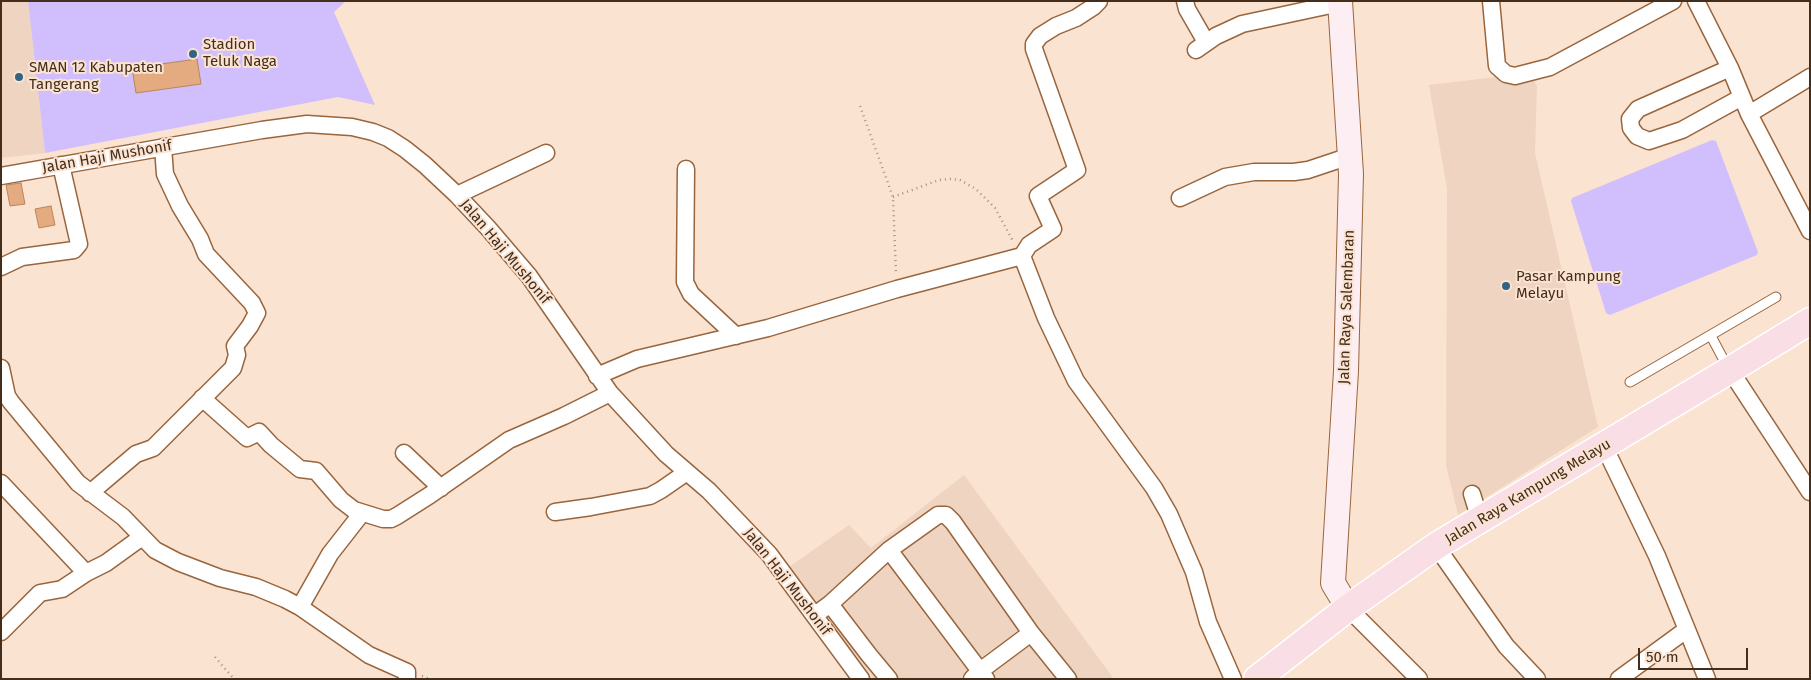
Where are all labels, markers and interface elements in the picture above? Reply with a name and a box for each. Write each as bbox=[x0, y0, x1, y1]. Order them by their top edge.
place label: Stadion Teluk Naga bbox=[203, 36, 277, 71]
marker: Stadion Teluk Naga bbox=[187, 48, 199, 60]
place label: SMAN 12 Kabupaten Tangerang bbox=[29, 59, 163, 94]
marker: SMAN 12 Kabupaten Tangerang bbox=[13, 71, 25, 83]
street label: Jalan Haji Mushonif bbox=[41, 137, 173, 177]
street label: Jalan Haji Mushonif bbox=[456, 196, 554, 308]
street label: Jalan Raya Salembaran bbox=[1335, 229, 1359, 385]
place label: Pasar Kampung Melayu bbox=[1516, 268, 1621, 303]
marker: Pasar Kampung Melayu bbox=[1500, 280, 1512, 292]
street label: Jalan Raya Kampung Melayu bbox=[1442, 435, 1614, 549]
street label: Jalan Haji Mushonif bbox=[739, 525, 835, 639]
scale bar bbox=[1641, 638, 1751, 670]
text: 50 m bbox=[1646, 648, 1679, 666]

